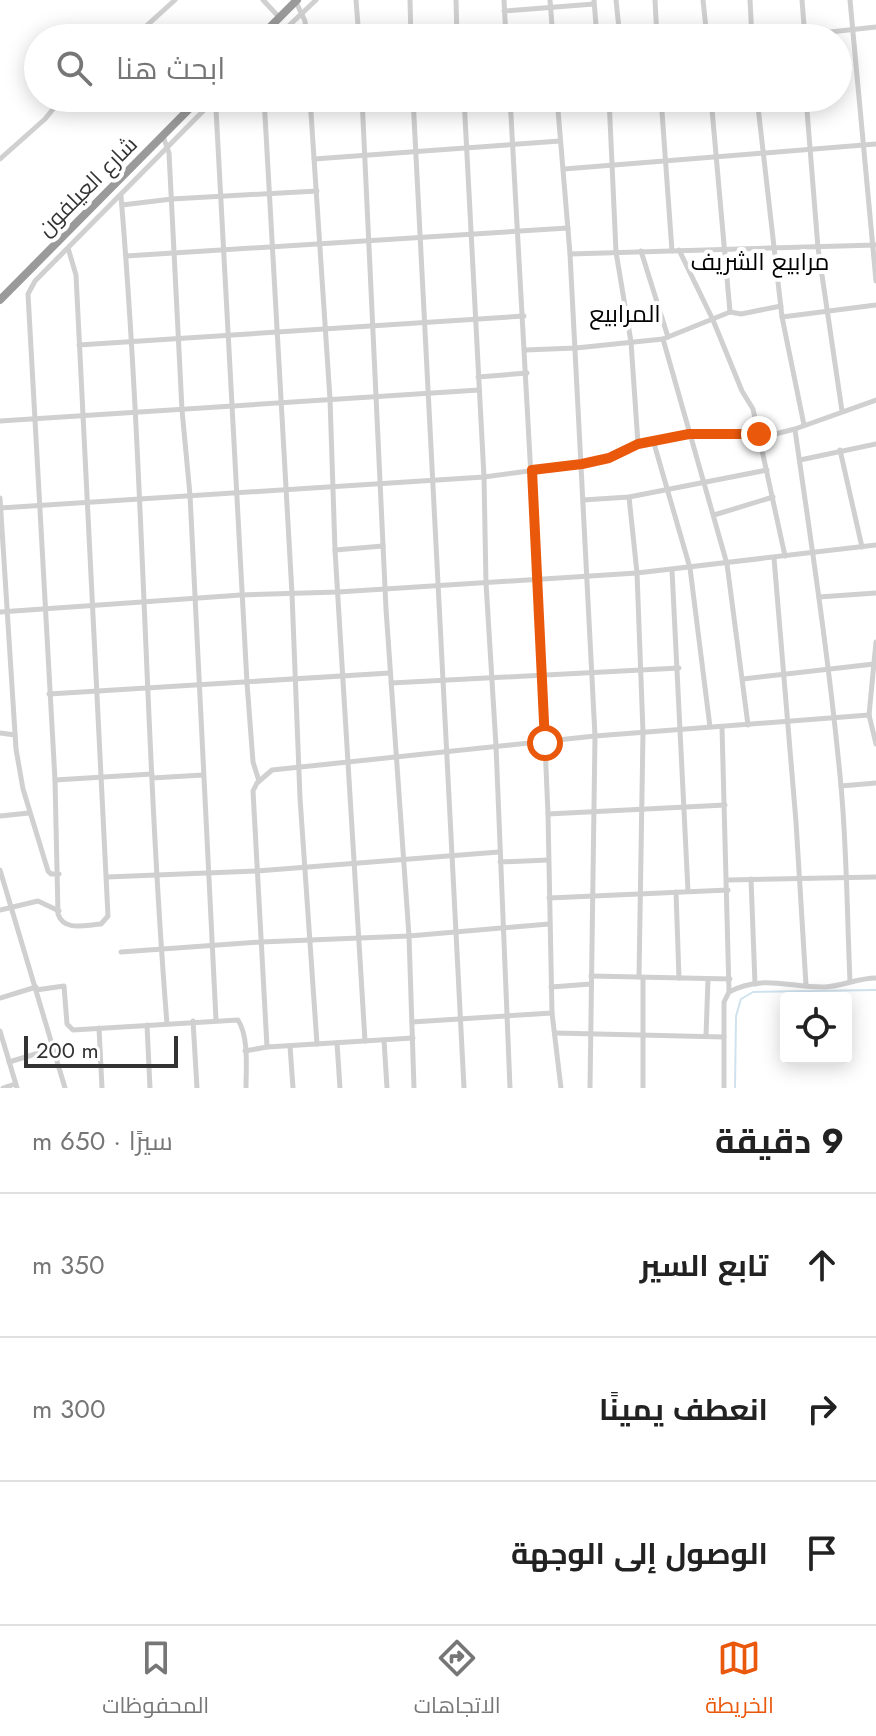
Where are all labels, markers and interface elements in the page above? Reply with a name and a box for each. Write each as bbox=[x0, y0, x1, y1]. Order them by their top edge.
search box bbox=[24, 24, 852, 112]
icon: search bbox=[52, 46, 96, 90]
text: ابحث هنا bbox=[116, 47, 225, 90]
street label: شارع العيلفون bbox=[30, 129, 144, 243]
district label: مرابيع الشريف bbox=[690, 244, 830, 279]
district label: المرابيع bbox=[589, 296, 661, 331]
route end bbox=[741, 416, 777, 452]
route start bbox=[527, 725, 563, 761]
map controls bbox=[780, 992, 852, 1064]
button: locate bbox=[780, 992, 852, 1064]
scale bar bbox=[24, 1032, 178, 1068]
text: 200 m bbox=[36, 1034, 99, 1066]
text: 9 دقيقة bbox=[715, 1117, 844, 1166]
text: سيرًا · 650 m bbox=[32, 1122, 173, 1160]
icon: ahead bbox=[800, 1243, 844, 1287]
text: تابع السير bbox=[640, 1244, 768, 1287]
text: 350 m bbox=[32, 1246, 105, 1284]
icon: right bbox=[800, 1387, 844, 1431]
text: انعطف يمينًا bbox=[599, 1388, 768, 1431]
text: 300 m bbox=[32, 1390, 106, 1428]
icon: arrive bbox=[800, 1531, 844, 1575]
text: الوصول إلى الوجهة bbox=[511, 1532, 768, 1575]
tab: المحفوظات bbox=[102, 1636, 209, 1726]
tab: الاتجاهات bbox=[414, 1636, 501, 1726]
tab: الخريطة bbox=[705, 1636, 774, 1726]

